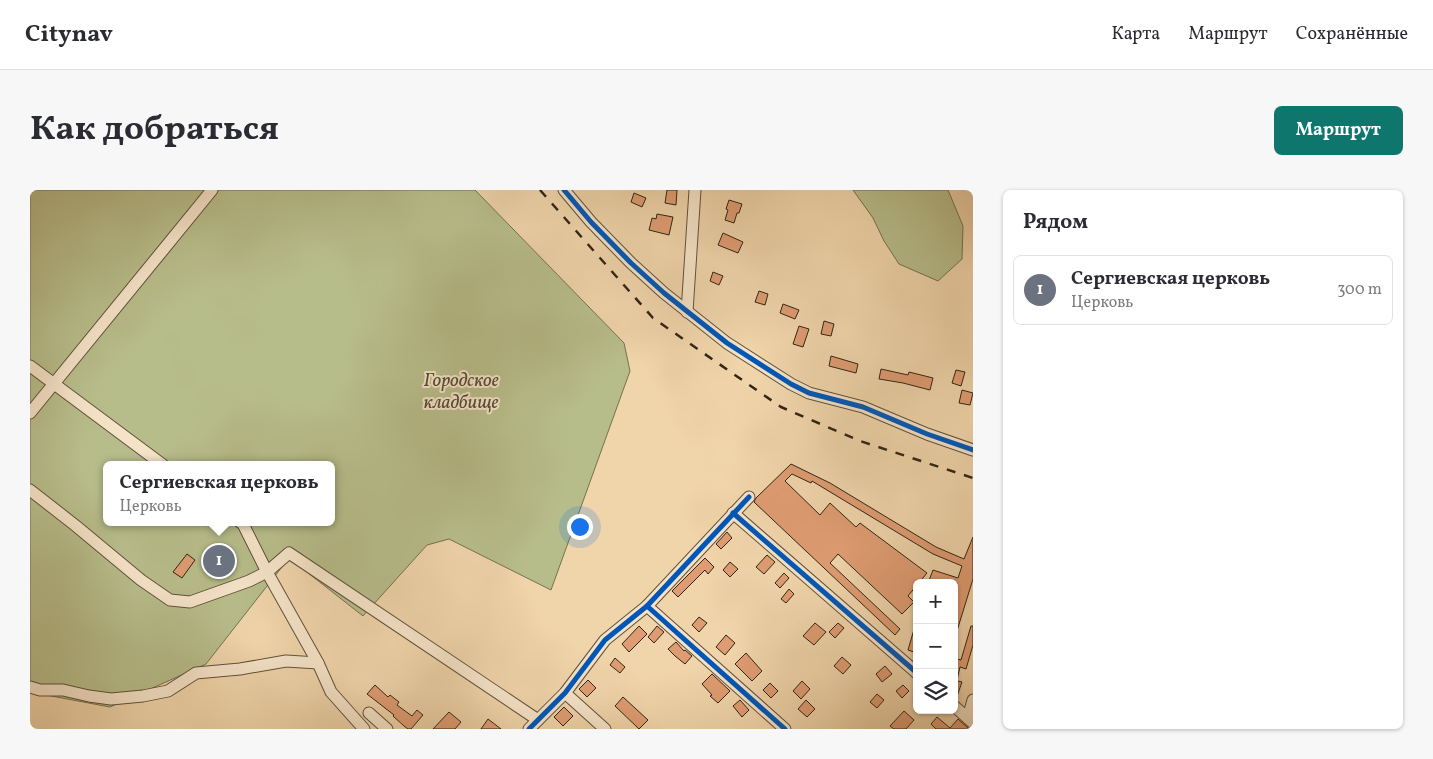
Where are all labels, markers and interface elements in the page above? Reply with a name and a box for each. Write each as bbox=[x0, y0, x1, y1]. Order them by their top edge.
text: Citynav bbox=[25, 18, 113, 52]
text: Карта bbox=[1111, 22, 1160, 47]
text: Маршрут bbox=[1188, 22, 1268, 47]
text: Сохранённые bbox=[1296, 22, 1408, 47]
text: Как добраться bbox=[30, 106, 279, 154]
button: Маршрут bbox=[1274, 106, 1403, 155]
text: Рядом bbox=[1023, 208, 1088, 237]
text: Сергиевская церковь bbox=[1071, 266, 1270, 292]
text: 1 bbox=[1037, 279, 1043, 301]
text: 300 m bbox=[1337, 279, 1382, 301]
text: Церковь bbox=[1071, 292, 1133, 314]
park label: Городское кладбище bbox=[423, 368, 499, 416]
popup bbox=[103, 461, 335, 526]
text: Сергиевская церковь bbox=[119, 470, 319, 496]
text: Церковь bbox=[119, 496, 182, 518]
your location bbox=[567, 514, 593, 540]
pin: 1 bbox=[203, 542, 235, 580]
map controls bbox=[913, 579, 958, 714]
button: + bbox=[913, 579, 958, 624]
button: − bbox=[913, 624, 958, 669]
button: layers bbox=[913, 669, 958, 714]

